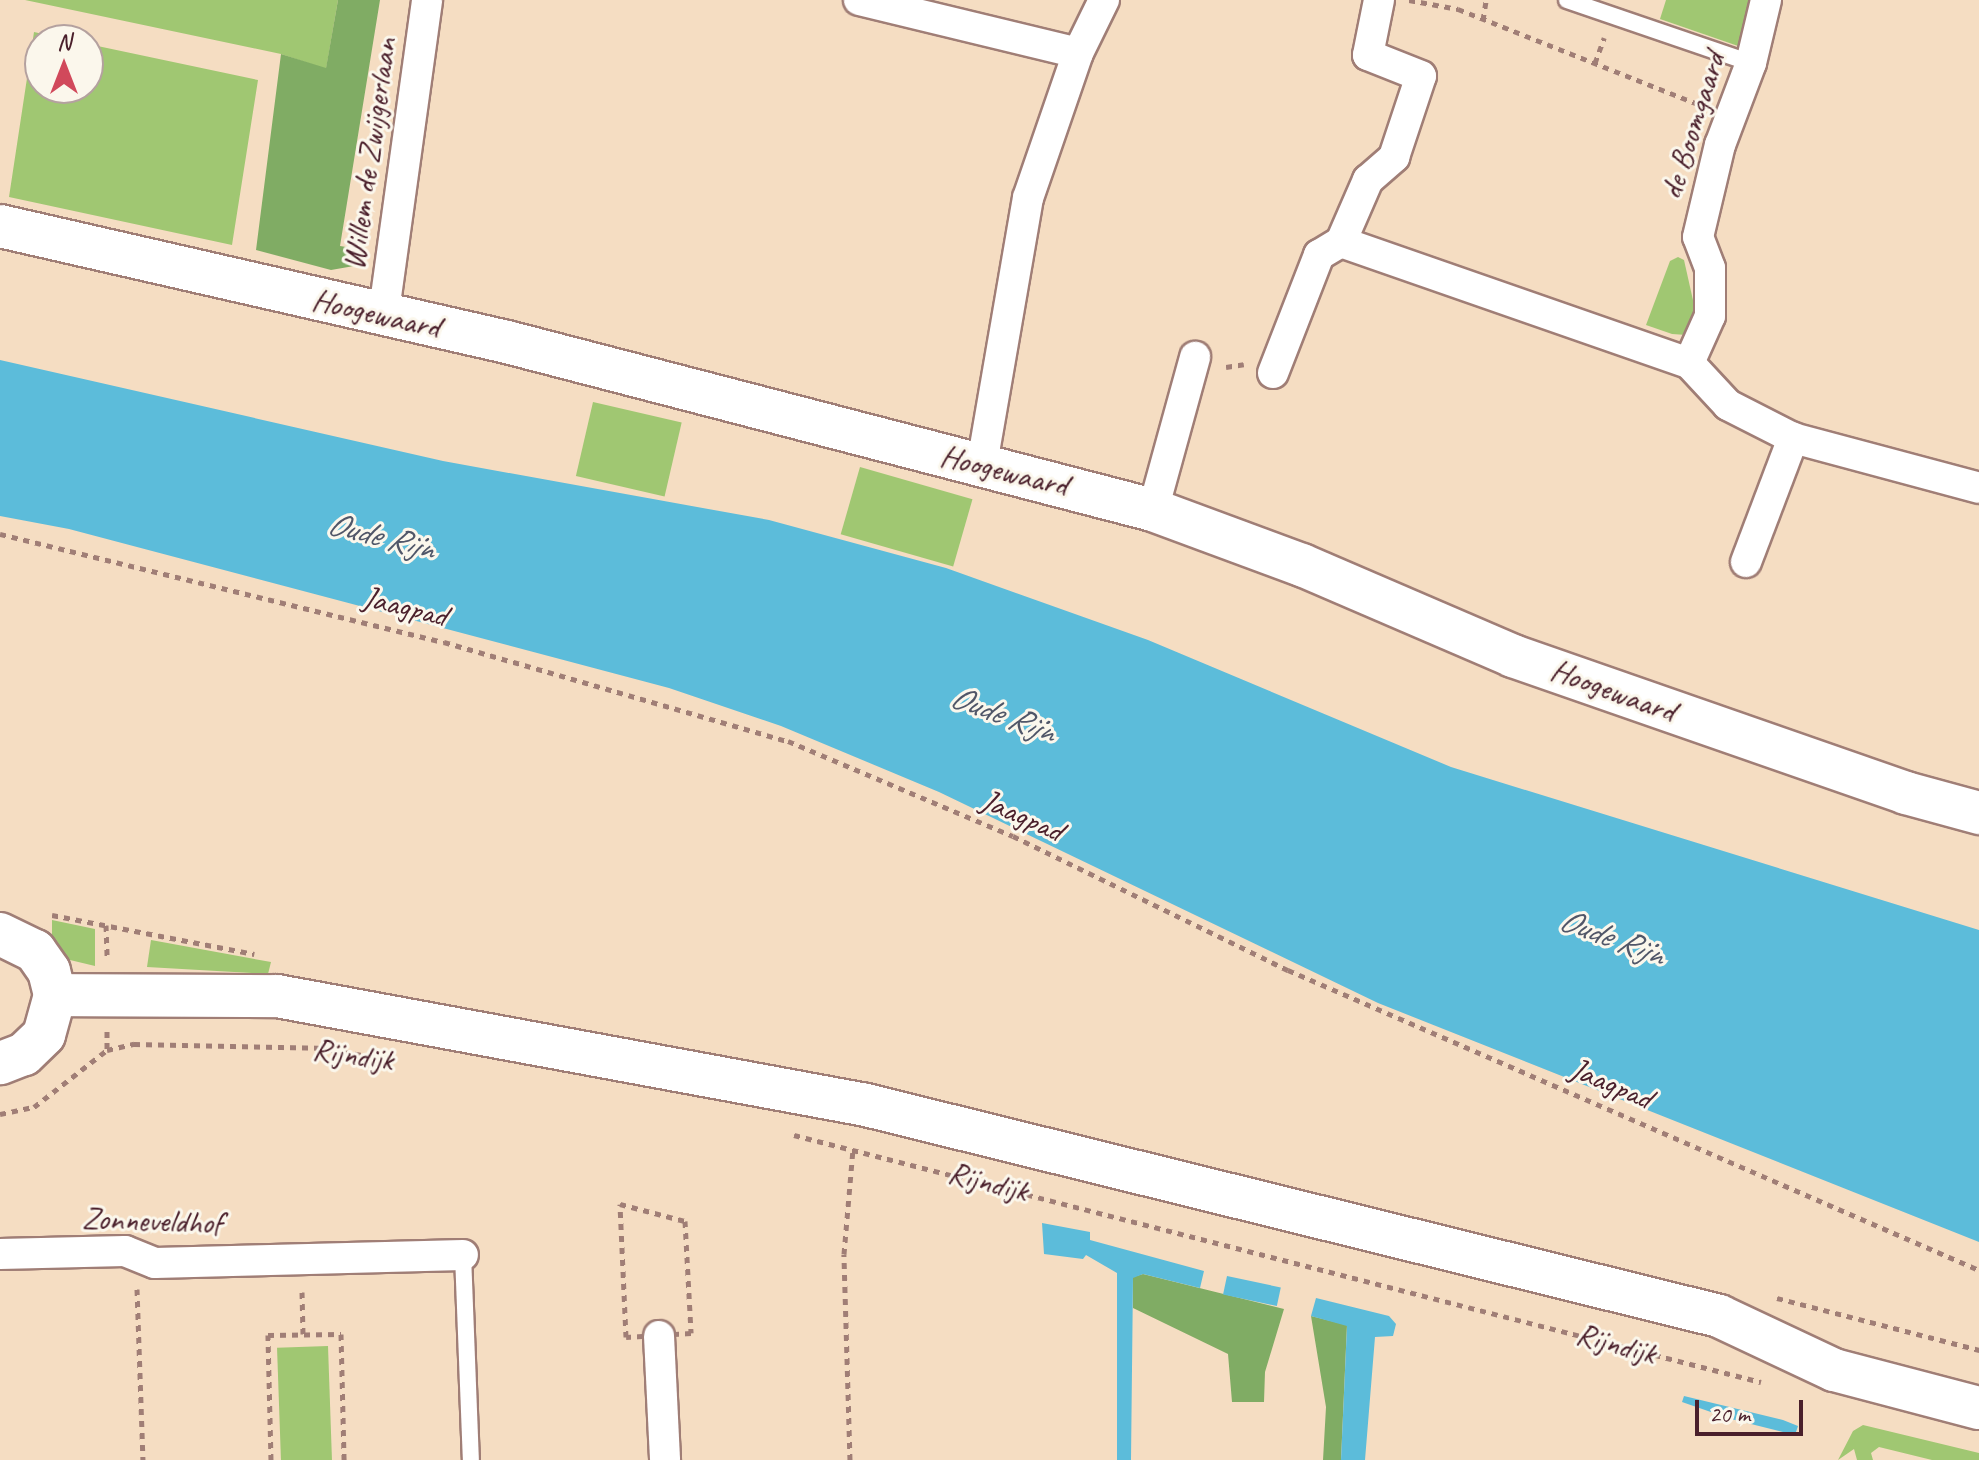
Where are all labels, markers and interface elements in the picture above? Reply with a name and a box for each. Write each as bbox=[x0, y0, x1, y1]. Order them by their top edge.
north arrow bbox=[24, 24, 104, 104]
text: N bbox=[57, 28, 71, 56]
street label: Willem de Zwijgerlaan bbox=[335, 36, 405, 272]
street label: de Boomgaard bbox=[1653, 48, 1733, 204]
street label: Hoogewaard bbox=[308, 281, 444, 347]
street label: Hoogewaard bbox=[936, 437, 1072, 505]
water label: Oude Rijn bbox=[323, 502, 439, 568]
street label: Jaagpad bbox=[359, 578, 451, 636]
street label: Hoogewaard bbox=[1545, 651, 1681, 731]
water label: Oude Rijn bbox=[945, 675, 1061, 751]
street label: Jaagpad bbox=[975, 781, 1069, 851]
water label: Oude Rijn bbox=[1554, 898, 1670, 974]
street label: Rijndijk bbox=[310, 1030, 396, 1080]
street label: Jaagpad bbox=[1564, 1050, 1658, 1118]
street label: Rijndijk bbox=[944, 1154, 1032, 1210]
street label: Zonneveldhof bbox=[81, 1199, 223, 1243]
street label: Rijndijk bbox=[1572, 1315, 1660, 1373]
scale bar bbox=[1699, 1384, 1807, 1434]
text: 20 m bbox=[1709, 1399, 1750, 1429]

